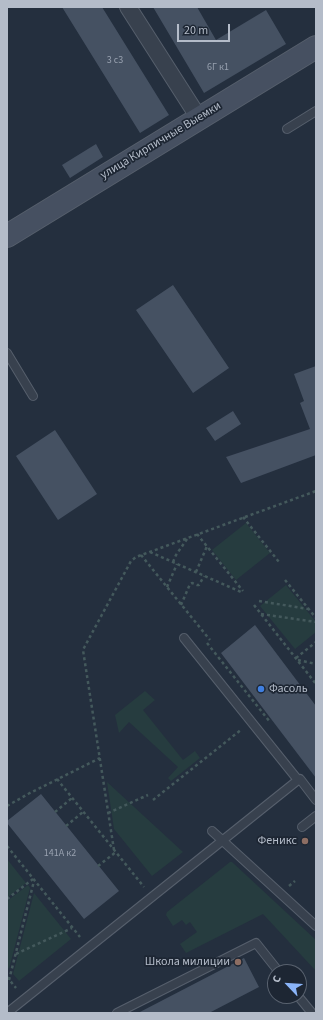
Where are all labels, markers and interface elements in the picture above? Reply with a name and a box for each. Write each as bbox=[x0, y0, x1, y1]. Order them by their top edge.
scale bar bbox=[179, 16, 232, 42]
text: 20 m bbox=[184, 22, 208, 39]
house number: 3 с3 bbox=[107, 55, 123, 67]
house number: 6Г к1 bbox=[207, 62, 229, 74]
street label: улица Кирпичные Выемки bbox=[98, 99, 224, 183]
place label: Фасоль bbox=[269, 682, 308, 696]
marker: Фасоль bbox=[256, 684, 266, 694]
place label: Феникс bbox=[258, 834, 297, 848]
marker: Феникс bbox=[300, 836, 310, 846]
house number: 141А к2 bbox=[44, 848, 76, 860]
place label: Школа милиции bbox=[145, 955, 230, 969]
marker: Школа милиции bbox=[233, 957, 243, 967]
north arrow bbox=[267, 964, 307, 1004]
text: С bbox=[268, 973, 285, 985]

